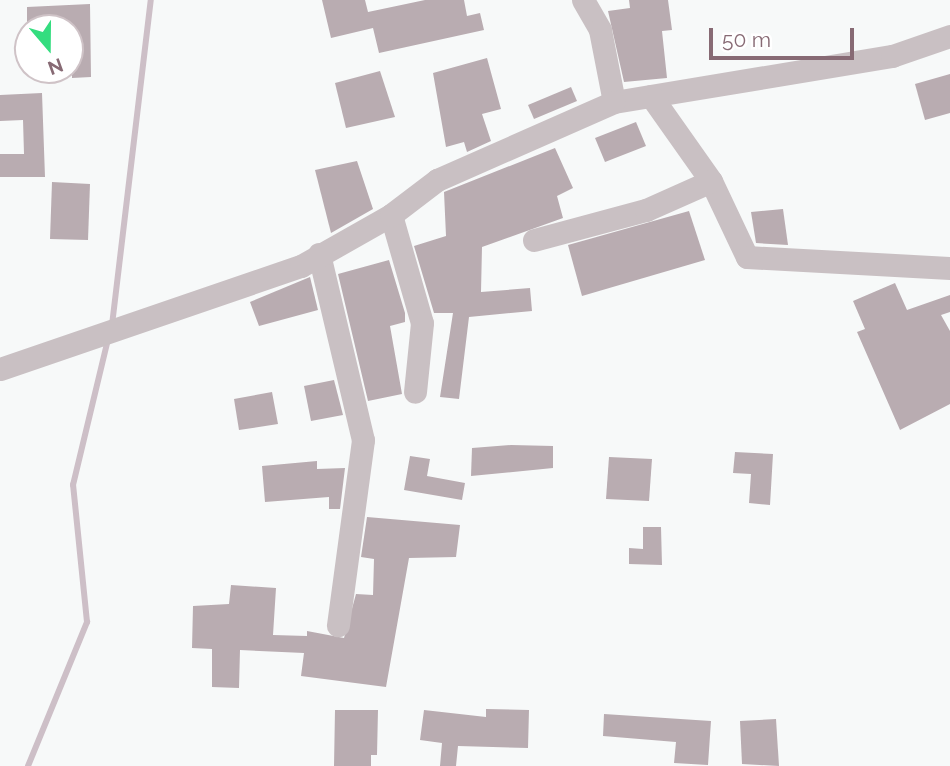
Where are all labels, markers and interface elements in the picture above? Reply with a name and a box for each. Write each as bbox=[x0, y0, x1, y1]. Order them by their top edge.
north arrow bbox=[14, 14, 84, 84]
scale bar bbox=[712, 14, 857, 58]
text: 50 m bbox=[722, 27, 771, 52]
text: N bbox=[45, 54, 66, 80]

